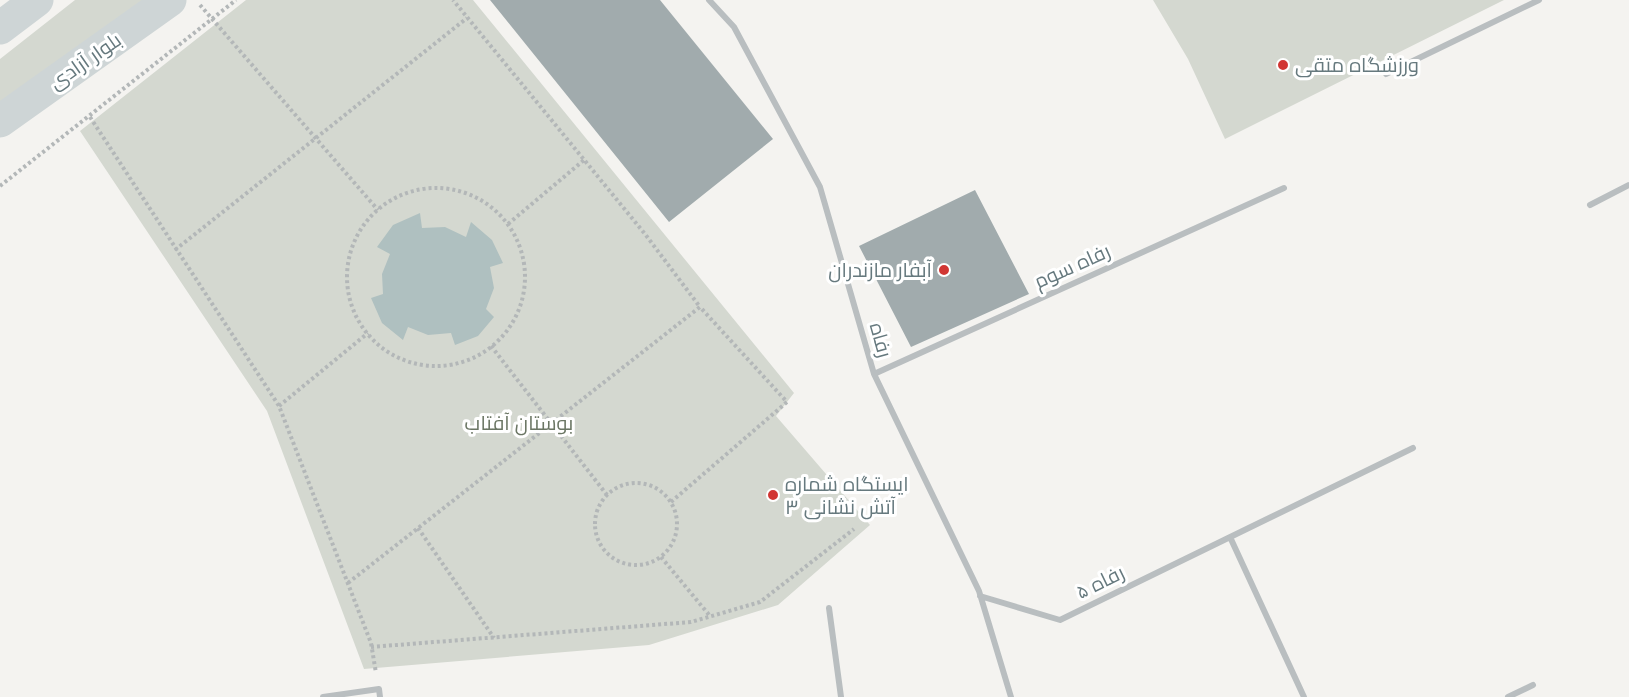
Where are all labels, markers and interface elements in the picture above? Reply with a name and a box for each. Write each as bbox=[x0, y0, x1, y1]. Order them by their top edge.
street label: بلوار آزادی bbox=[44, 27, 126, 95]
place label: ورزشگاه متقی bbox=[1295, 52, 1419, 78]
marker: ورزشگاه متقی bbox=[1276, 58, 1290, 72]
street label: رفاه سوم bbox=[1030, 238, 1115, 295]
place label: آبفار مازندران bbox=[828, 257, 933, 283]
marker: آبفار مازندران bbox=[937, 263, 951, 277]
street label: رفاه bbox=[864, 320, 898, 360]
park label: بوستان آفتاب bbox=[465, 410, 573, 436]
place label: ایستگاه شماره ۳ آتش نشانی bbox=[785, 471, 909, 520]
marker: ایستگاه شماره ۳ آتش نشانی bbox=[766, 488, 780, 502]
street label: رفاه ۵ bbox=[1071, 559, 1129, 605]

